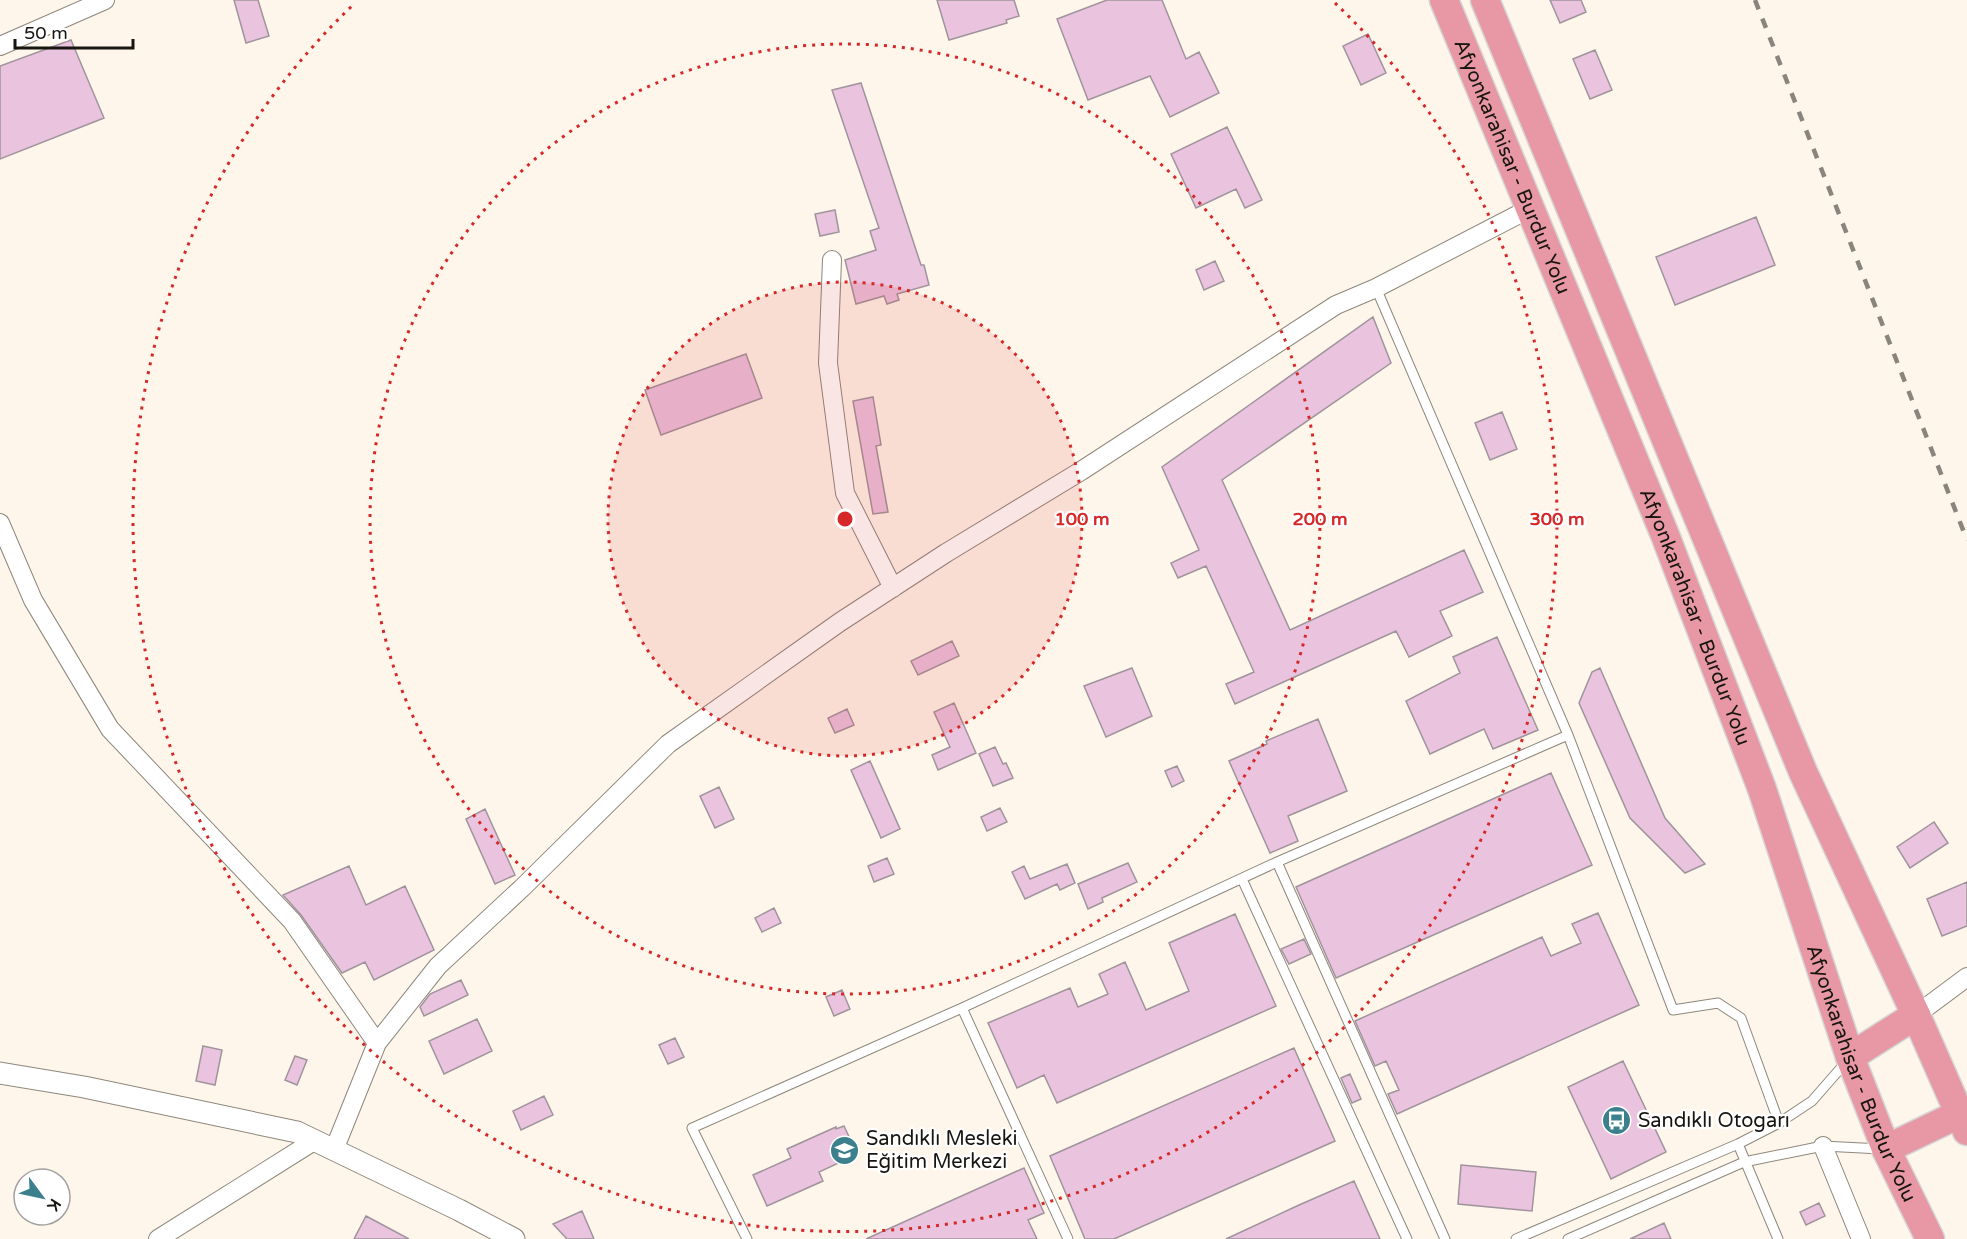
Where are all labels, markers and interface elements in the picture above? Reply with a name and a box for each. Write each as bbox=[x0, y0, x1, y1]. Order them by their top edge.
scale bar bbox=[15, 12, 134, 50]
text: 50 m bbox=[24, 22, 68, 44]
street label: Afyonkarahisar - Burdur Yolu bbox=[1448, 36, 1575, 298]
street label: Afyonkarahisar - Burdur Yolu bbox=[1634, 485, 1755, 749]
text: 100 m bbox=[1054, 508, 1110, 530]
text: 200 m bbox=[1292, 508, 1348, 530]
text: 300 m bbox=[1529, 508, 1585, 530]
centre of rings bbox=[835, 509, 855, 529]
street label: Afyonkarahisar - Burdur Yolu bbox=[1801, 942, 1921, 1206]
bus stop icon: Sandıklı Otogarı bbox=[1601, 1104, 1633, 1136]
place label: Sandıklı Otogarı bbox=[1638, 1109, 1790, 1133]
place label: Sandıklı Mesleki Eğitim Merkezi bbox=[866, 1127, 1018, 1174]
school or university icon: Sandıklı Mesleki Eğitim Merkezi bbox=[829, 1134, 861, 1166]
north arrow bbox=[12, 1167, 72, 1227]
text: K bbox=[42, 1195, 65, 1215]

